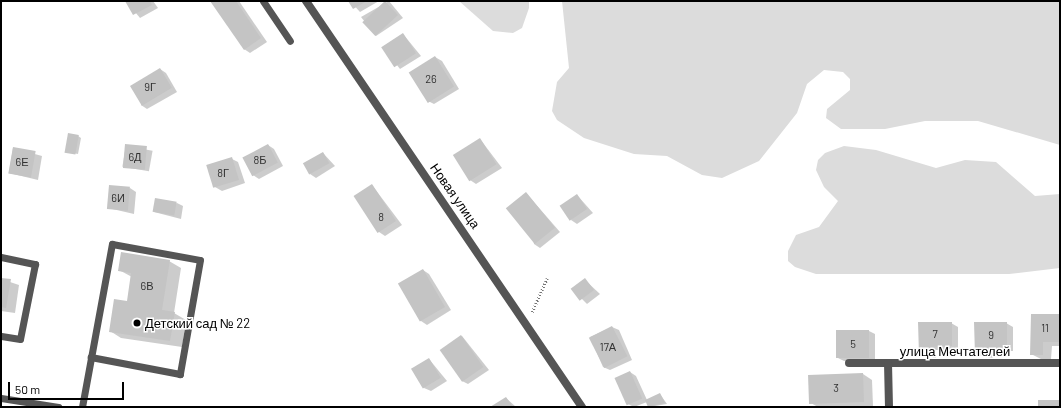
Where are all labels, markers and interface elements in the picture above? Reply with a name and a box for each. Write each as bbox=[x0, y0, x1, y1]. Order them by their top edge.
house number: 26 bbox=[425, 72, 437, 86]
house number: 9Г bbox=[144, 80, 156, 94]
house number: 6Д bbox=[128, 150, 142, 164]
house number: 8Б bbox=[254, 153, 266, 167]
house number: 6Е bbox=[15, 155, 29, 169]
street label: Новая улица bbox=[427, 160, 483, 232]
house number: 8Г bbox=[217, 166, 229, 180]
house number: 6И bbox=[111, 191, 125, 205]
house number: 8 bbox=[378, 210, 384, 224]
house number: 6В bbox=[140, 279, 154, 293]
place label: Детский сад № 22 bbox=[145, 315, 250, 331]
marker: Детский сад № 22 bbox=[132, 318, 142, 328]
house number: 11 bbox=[1041, 321, 1049, 335]
house number: 7 bbox=[932, 327, 938, 341]
house number: 9 bbox=[988, 328, 994, 342]
house number: 5 bbox=[850, 337, 856, 351]
house number: 17А bbox=[600, 340, 616, 354]
street label: улица Мечтателей bbox=[900, 343, 1010, 359]
scale bar bbox=[10, 374, 126, 400]
house number: 3 bbox=[833, 381, 839, 395]
text: 50 m bbox=[15, 382, 40, 396]

